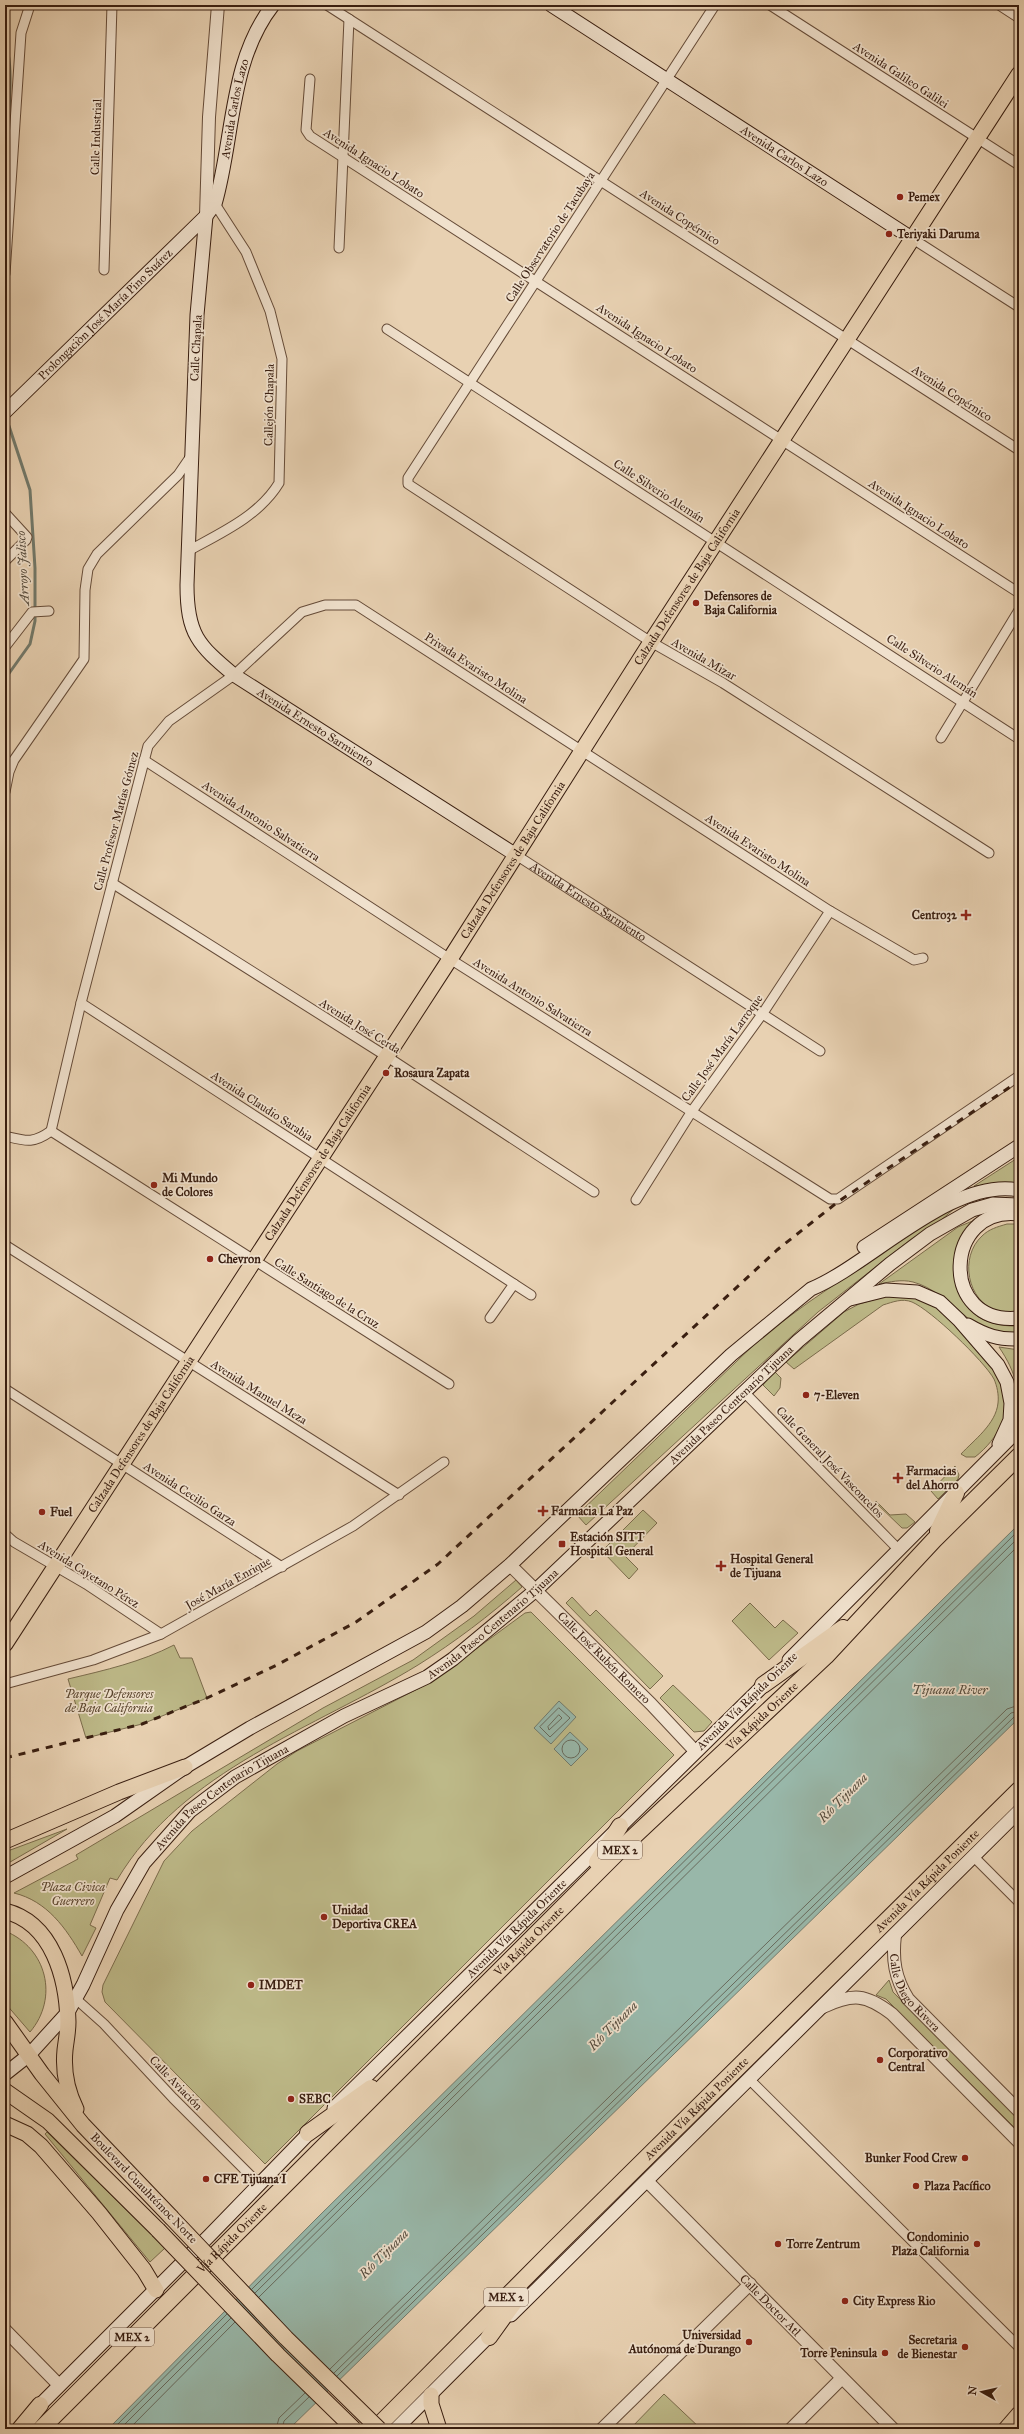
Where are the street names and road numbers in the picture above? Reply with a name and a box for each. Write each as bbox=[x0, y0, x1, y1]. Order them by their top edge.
street label: Avenida Galileo Galilei bbox=[850, 38, 952, 111]
street label: Avenida Carlos Lazo bbox=[218, 57, 252, 161]
street label: Calle Industrial bbox=[88, 98, 104, 175]
street label: Avenida Carlos Lazo bbox=[737, 122, 831, 189]
street label: Avenida Ignacio Lobato bbox=[320, 125, 427, 202]
street label: Calle Observatorio de Tacubaya bbox=[502, 168, 598, 305]
street label: Avenida Copérnico bbox=[637, 185, 723, 248]
street label: Prolongaciòn José María Pino Suárez bbox=[35, 245, 176, 383]
street label: Avenida Ignacio Lobato bbox=[593, 300, 700, 377]
street label: Calle Chapala bbox=[187, 313, 205, 382]
street label: Avenida Copérnico bbox=[909, 361, 995, 424]
street label: Callejón Chapala bbox=[261, 363, 277, 446]
street label: Calle Silverio Alemán bbox=[611, 456, 708, 526]
street label: Avenida Ignacio Lobato bbox=[865, 476, 972, 553]
street label: Calzada Defensores de Baja California bbox=[632, 506, 744, 668]
street label: Privada Evaristo Molina bbox=[422, 630, 531, 707]
street label: Calle Silverio Alemán bbox=[884, 631, 981, 701]
street label: Avenida Mizar bbox=[668, 634, 739, 683]
street label: Avenida Ernesto Sarmiento bbox=[254, 684, 376, 769]
street label: Calle Profesor Matías Gómez bbox=[91, 749, 141, 892]
street label: Avenida Antonio Salvatierra bbox=[199, 777, 323, 865]
street label: Calzada Defensores de Baja California bbox=[457, 778, 568, 942]
street label: Avenida Evaristo Molina bbox=[702, 810, 814, 890]
street label: Avenida Ernesto Sarmiento bbox=[527, 859, 649, 944]
street label: Avenida Antonio Salvatierra bbox=[470, 954, 596, 1040]
street label: Calle José María Larroque bbox=[678, 992, 766, 1105]
street label: Avenida José Cerda bbox=[315, 995, 404, 1058]
street label: Avenida Claudio Sarabia bbox=[208, 1067, 316, 1145]
street label: Calzada Defensores de Baja California bbox=[262, 1081, 374, 1244]
street label: Calle Santiago de la Cruz bbox=[271, 1255, 383, 1332]
street label: Avenida Paseo Centenario Tijuana bbox=[665, 1342, 797, 1468]
street label: Calzada Defensores de Baja California bbox=[85, 1353, 198, 1515]
street label: Avenida Manuel Meza bbox=[208, 1356, 310, 1428]
street label: Calle General José Vasconcelos bbox=[773, 1404, 887, 1521]
street label: Avenida Cecilio Garza bbox=[140, 1458, 240, 1530]
street label: Avenida Cayetano Pérez bbox=[35, 1537, 142, 1611]
street label: José María Enrique bbox=[181, 1554, 274, 1614]
street label: Avenida Paseo Centenario Tijuana bbox=[423, 1565, 562, 1683]
street label: Calle José Rubén Romero bbox=[555, 1609, 653, 1706]
street label: Avenida Vía Rápida Oriente bbox=[694, 1649, 800, 1753]
street label: Vía Rápida Oriente bbox=[723, 1679, 801, 1753]
street label: Avenida Paseo Centenario Tijuana bbox=[151, 1741, 292, 1853]
street label: Avenida Vía Rápida Poniente bbox=[871, 1826, 982, 1936]
road number: MEX 2 bbox=[598, 1841, 642, 1859]
street label: Avenida Vía Rápida Oriente bbox=[464, 1876, 570, 1982]
street label: Vía Rápida Oriente bbox=[490, 1903, 566, 1979]
street label: Calle Diego Rivera bbox=[887, 1953, 944, 2035]
street label: Calle Aviación bbox=[147, 2053, 206, 2113]
street label: Avenida Vía Rápida Poniente bbox=[641, 2054, 751, 2163]
street label: Boulevard Cuauhtémoc Norte bbox=[88, 2130, 200, 2246]
street label: Vía Rápida Oriente bbox=[193, 2200, 270, 2277]
street label: Calle Doctor Atl bbox=[737, 2272, 804, 2339]
road number: MEX 2 bbox=[484, 2288, 528, 2306]
road number: MEX 2 bbox=[110, 2328, 154, 2346]

